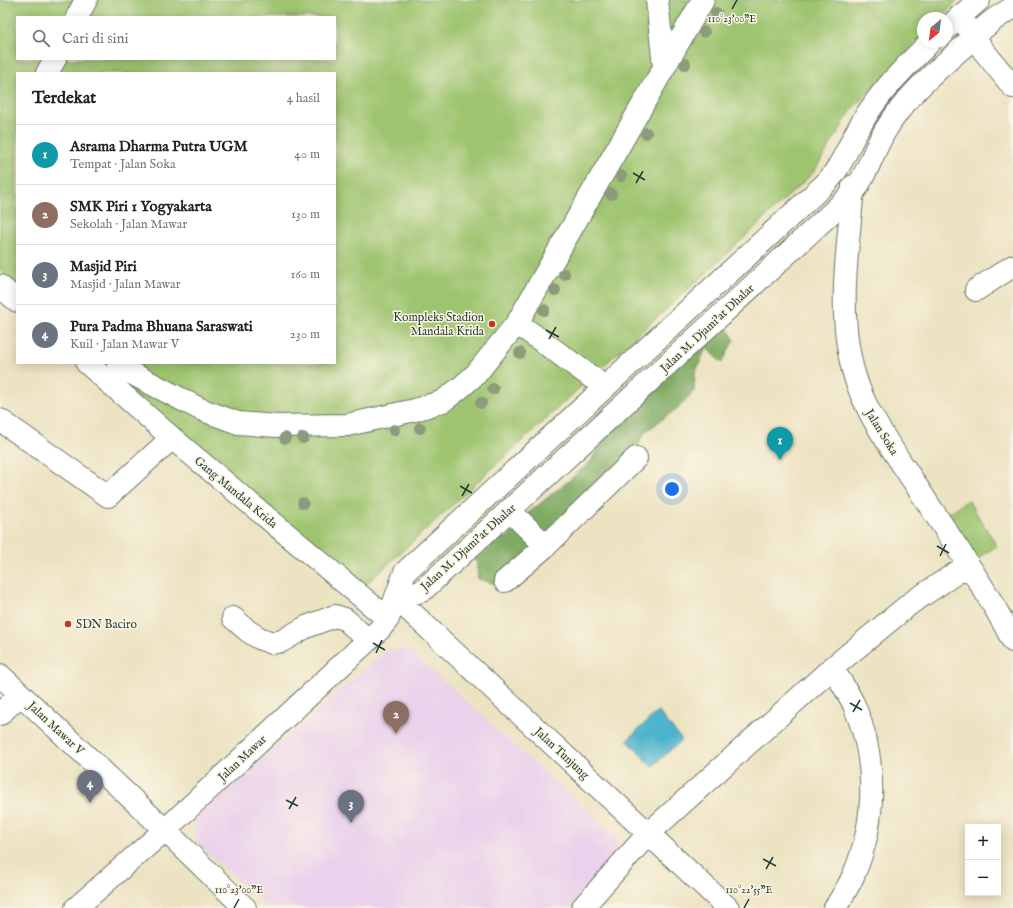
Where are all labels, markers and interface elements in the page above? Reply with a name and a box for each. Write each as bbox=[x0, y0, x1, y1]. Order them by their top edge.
north arrow bbox=[917, 12, 953, 48]
text: 110°23'00"E bbox=[708, 13, 756, 26]
search box bbox=[16, 16, 336, 60]
icon: search bbox=[30, 27, 52, 49]
text: Cari di sini bbox=[62, 29, 129, 48]
text: Terdekat bbox=[32, 88, 96, 109]
text: 4 hasil bbox=[287, 90, 320, 107]
text: Asrama Dharma Putra UGM bbox=[70, 137, 248, 156]
text: 1 bbox=[43, 146, 47, 163]
text: 40 m bbox=[294, 146, 320, 163]
text: Tempat · Jalan Soka bbox=[70, 156, 176, 173]
text: SMK Piri 1 Yogyakarta bbox=[70, 197, 212, 216]
text: 2 bbox=[42, 206, 48, 223]
text: 130 m bbox=[291, 206, 320, 223]
text: Sekolah · Jalan Mawar bbox=[70, 216, 187, 233]
text: Masjid Piri bbox=[70, 257, 137, 276]
text: 3 bbox=[43, 266, 47, 283]
text: 160 m bbox=[290, 266, 320, 283]
text: Masjid · Jalan Mawar bbox=[70, 276, 181, 293]
street label: Jalan M. Djami'at Dhalar bbox=[656, 281, 759, 378]
place label: Kompleks Stadion Mandala Krida bbox=[393, 310, 485, 339]
text: Pura Padma Bhuana Saraswati bbox=[70, 317, 253, 336]
marker: Kompleks Stadion Mandala Krida bbox=[487, 319, 497, 329]
text: 4 bbox=[42, 326, 48, 343]
text: 230 m bbox=[290, 326, 320, 343]
text: Kuil · Jalan Mawar V bbox=[70, 336, 179, 353]
street label: Jalan Soka bbox=[860, 405, 902, 459]
pin: 1 bbox=[767, 427, 793, 460]
street label: Gang Mandala Krida bbox=[191, 453, 281, 532]
your location bbox=[662, 479, 682, 499]
street label: Jalan M. Djami'at Dhalar bbox=[416, 500, 520, 596]
place label: SDN Baciro bbox=[76, 617, 137, 632]
marker: SDN Baciro bbox=[63, 619, 73, 629]
street label: Jalan Mawar V bbox=[22, 697, 88, 760]
pin: 2 bbox=[383, 701, 409, 734]
street label: Jalan Tunjung bbox=[529, 723, 593, 784]
street label: Jalan Mawar bbox=[213, 732, 271, 787]
pin: 4 bbox=[77, 770, 103, 803]
pin: 3 bbox=[338, 790, 364, 823]
map controls bbox=[965, 824, 1001, 896]
button: + bbox=[965, 824, 1001, 860]
button: − bbox=[965, 860, 1001, 896]
text: 110°23'00"E bbox=[215, 884, 263, 897]
text: 110°22'55"E bbox=[726, 884, 772, 897]

